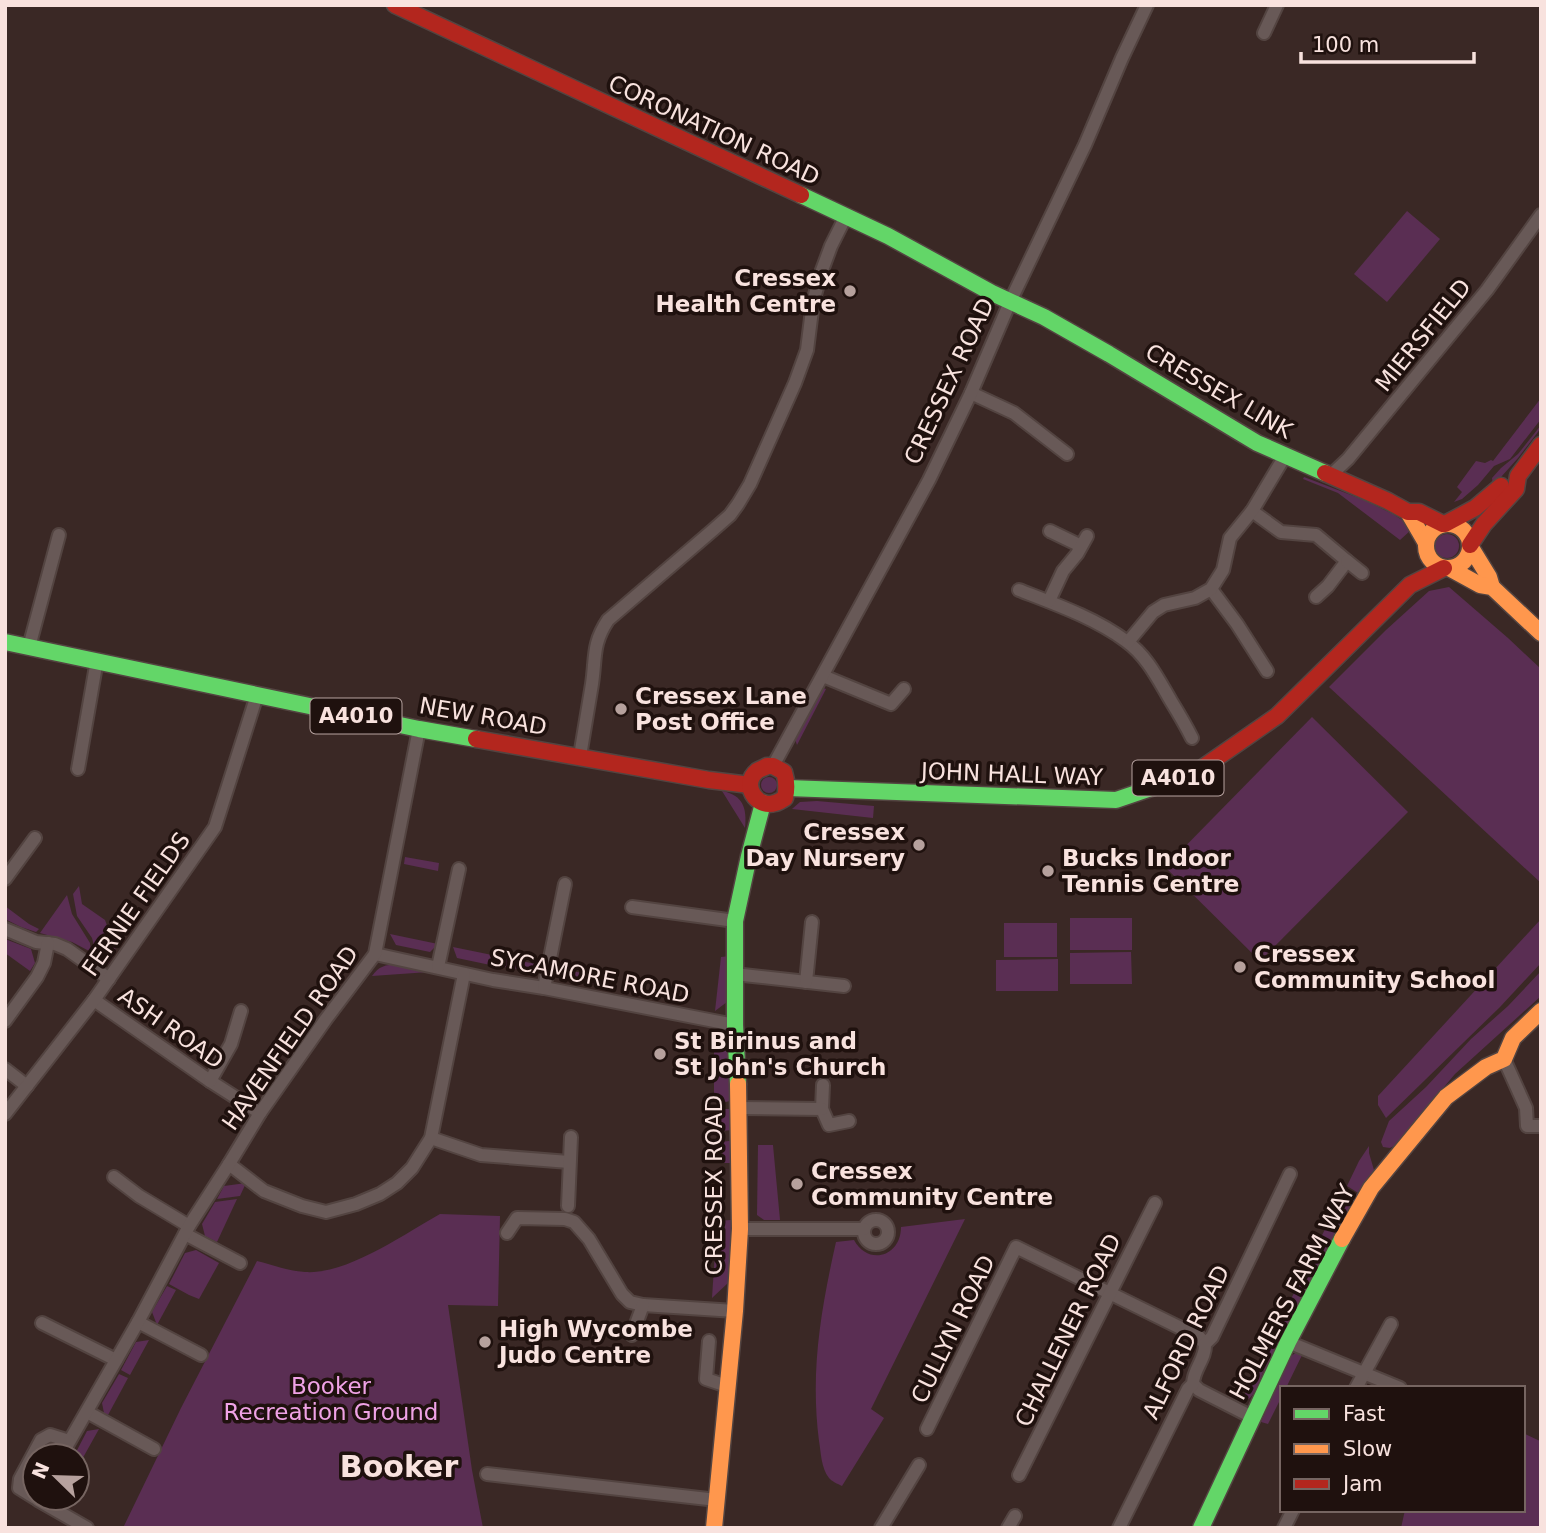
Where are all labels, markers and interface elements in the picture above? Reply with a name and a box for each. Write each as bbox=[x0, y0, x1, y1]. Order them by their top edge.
scale bar bbox=[1301, 21, 1474, 65]
text: 100 m bbox=[1312, 33, 1379, 57]
street label: CORONATION ROAD bbox=[604, 70, 824, 190]
place label: Cressex Health Centre bbox=[656, 265, 836, 317]
street label: MIERSFIELD bbox=[1370, 274, 1476, 396]
marker: Cressex Health Centre bbox=[842, 283, 858, 299]
street label: CRESSEX ROAD bbox=[899, 294, 999, 468]
street label: CRESSEX LINK bbox=[1141, 338, 1298, 444]
place label: Cressex Lane Post Office bbox=[635, 683, 807, 735]
street label: NEW ROAD bbox=[417, 692, 549, 740]
road number: A4010 bbox=[310, 698, 402, 734]
marker: Cressex Lane Post Office bbox=[613, 701, 629, 717]
street label: JOHN HALL WAY bbox=[919, 758, 1104, 790]
road number: A4010 bbox=[1132, 760, 1224, 796]
place label: Cressex Day Nursery bbox=[746, 819, 905, 871]
street label: FERNIE FIELDS bbox=[77, 827, 195, 981]
marker: Cressex Day Nursery bbox=[911, 837, 927, 853]
place label: Bucks Indoor Tennis Centre bbox=[1062, 845, 1239, 897]
marker: Bucks Indoor Tennis Centre bbox=[1040, 863, 1056, 879]
street label: HAVENFIELD ROAD bbox=[217, 941, 363, 1135]
place label: Cressex Community School bbox=[1254, 941, 1495, 993]
street label: SYCAMORE ROAD bbox=[488, 944, 692, 1008]
marker: Cressex Community School bbox=[1232, 959, 1248, 975]
street label: ASH ROAD bbox=[114, 982, 228, 1074]
place label: St Birinus and St John's Church bbox=[674, 1028, 886, 1080]
marker: St Birinus and St John's Church bbox=[652, 1046, 668, 1062]
street label: CRESSEX ROAD bbox=[701, 1095, 727, 1275]
place label: Cressex Community Centre bbox=[811, 1158, 1053, 1210]
marker: Cressex Community Centre bbox=[789, 1176, 805, 1192]
street label: HOLMERS FARM WAY bbox=[1224, 1179, 1360, 1404]
street label: CHALLENER ROAD bbox=[1010, 1229, 1126, 1431]
street label: CULLYN ROAD bbox=[906, 1251, 1000, 1407]
street label: ALFORD ROAD bbox=[1137, 1261, 1235, 1423]
place label: High Wycombe Judo Centre bbox=[497, 1316, 693, 1368]
marker: High Wycombe Judo Centre bbox=[477, 1334, 493, 1350]
park label: Booker Recreation Ground bbox=[224, 1373, 438, 1425]
legend bbox=[1280, 1386, 1525, 1512]
text: Fast bbox=[1343, 1402, 1385, 1426]
text: Slow bbox=[1343, 1437, 1392, 1461]
north arrow bbox=[21, 1442, 91, 1512]
district label: Booker bbox=[340, 1449, 458, 1484]
text: N bbox=[27, 1459, 54, 1482]
text: Jam bbox=[1341, 1472, 1383, 1496]

